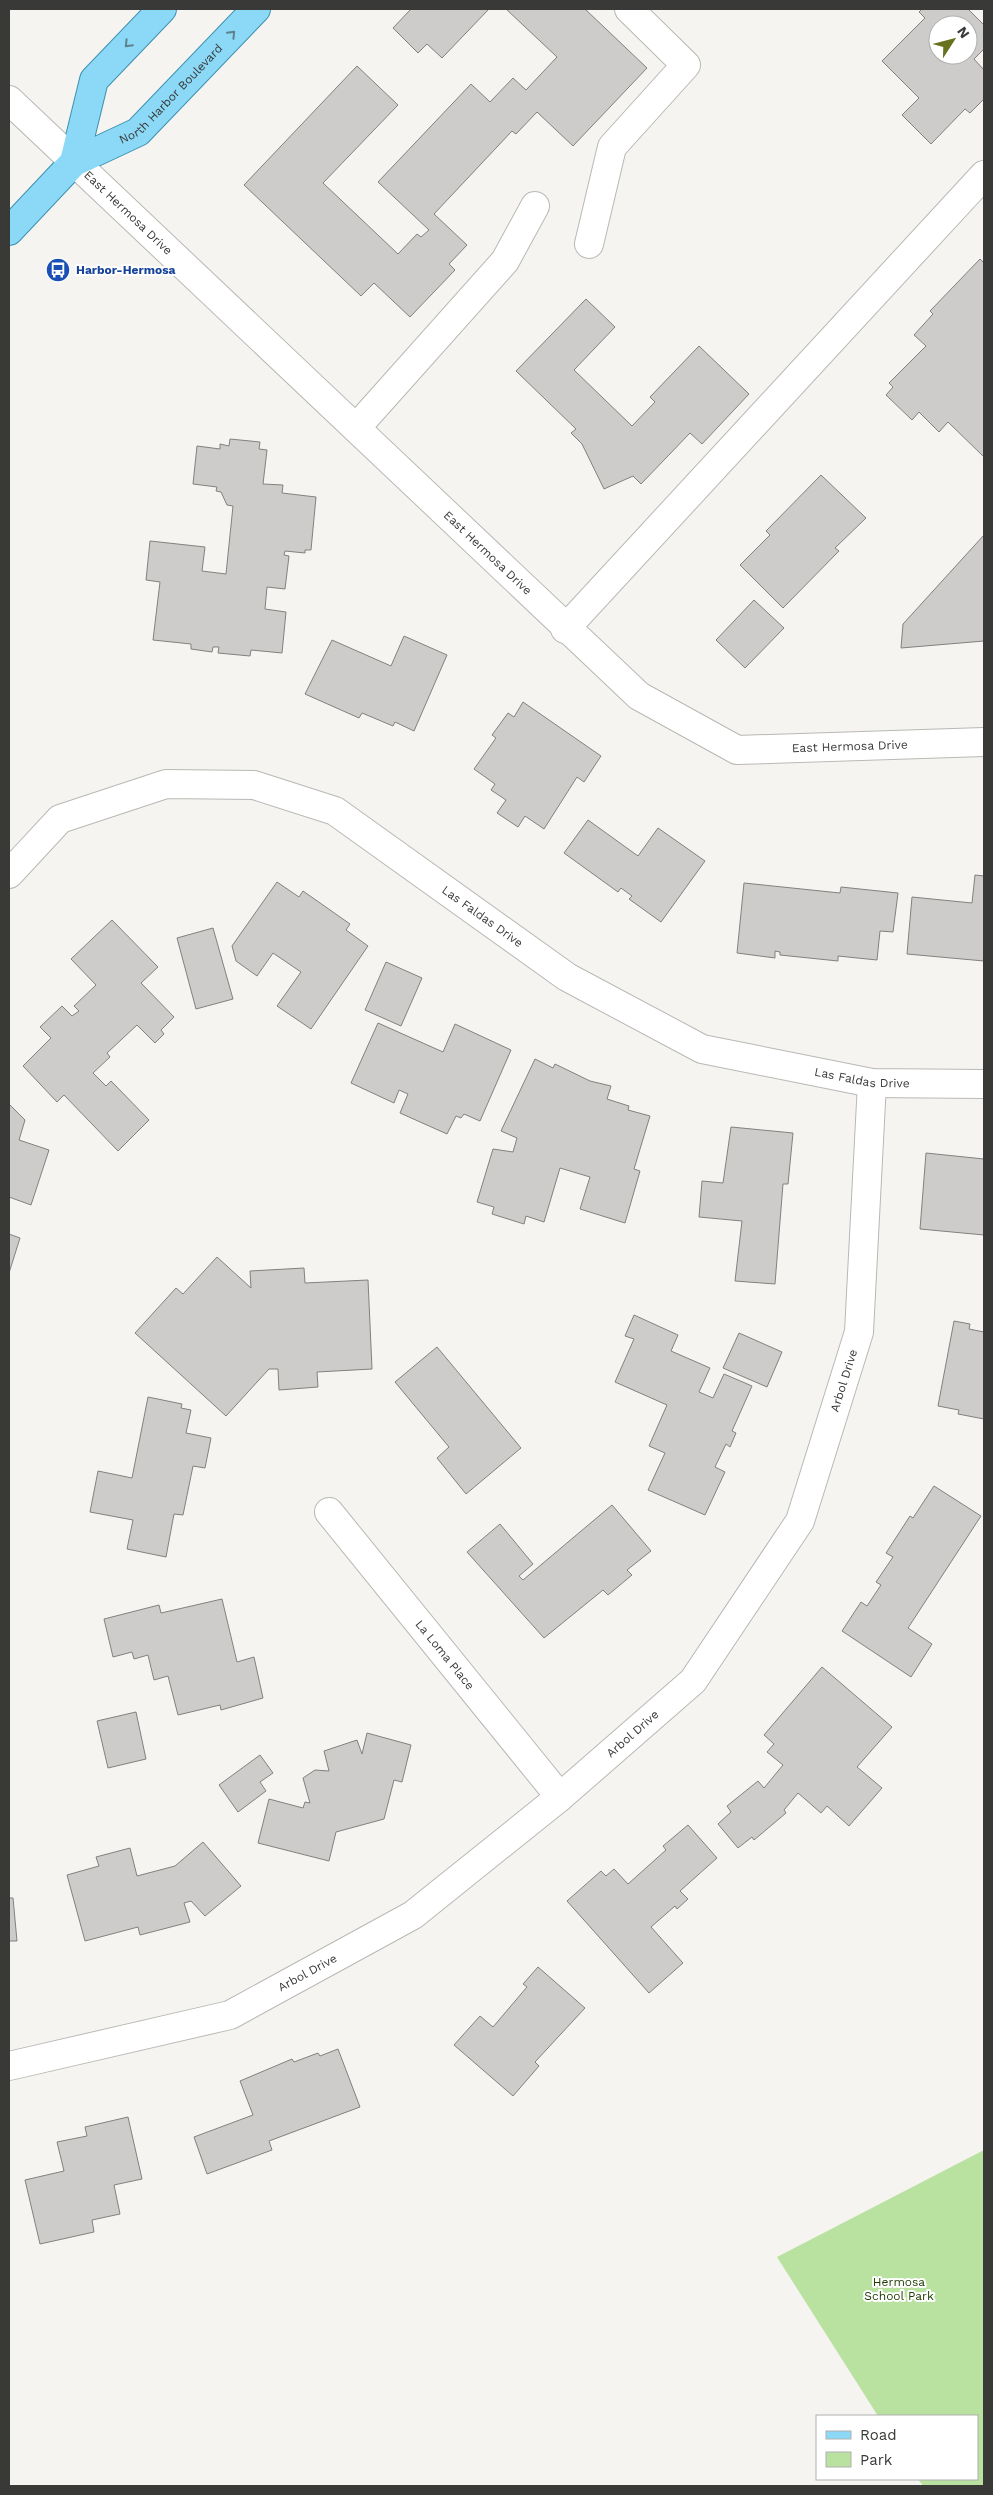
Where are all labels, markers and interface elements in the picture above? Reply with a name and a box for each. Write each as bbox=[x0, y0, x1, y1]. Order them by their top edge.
north arrow bbox=[928, 15, 978, 65]
text: N bbox=[954, 23, 973, 41]
one-way arrow bbox=[226, 31, 235, 40]
one-way arrow bbox=[125, 38, 134, 47]
street label: North Harbor Boulevard bbox=[117, 41, 225, 147]
street label: East Hermosa Drive bbox=[81, 168, 175, 258]
bus stop icon: Harbor-Hermosa bbox=[45, 257, 71, 283]
place label: Harbor-Hermosa bbox=[76, 263, 176, 277]
street label: East Hermosa Drive bbox=[441, 508, 535, 598]
street label: East Hermosa Drive bbox=[792, 737, 908, 755]
street label: Las Faldas Drive bbox=[439, 883, 526, 950]
street label: Las Faldas Drive bbox=[813, 1065, 910, 1090]
street label: Arbol Drive bbox=[828, 1347, 860, 1414]
street label: La Loma Place bbox=[412, 1617, 477, 1693]
street label: Arbol Drive bbox=[603, 1707, 662, 1760]
street label: Arbol Drive bbox=[276, 1951, 339, 1994]
park label: Hermosa School Park bbox=[864, 2275, 934, 2303]
legend bbox=[816, 2415, 978, 2480]
text: Road bbox=[860, 2426, 897, 2444]
text: Park bbox=[860, 2451, 893, 2469]

